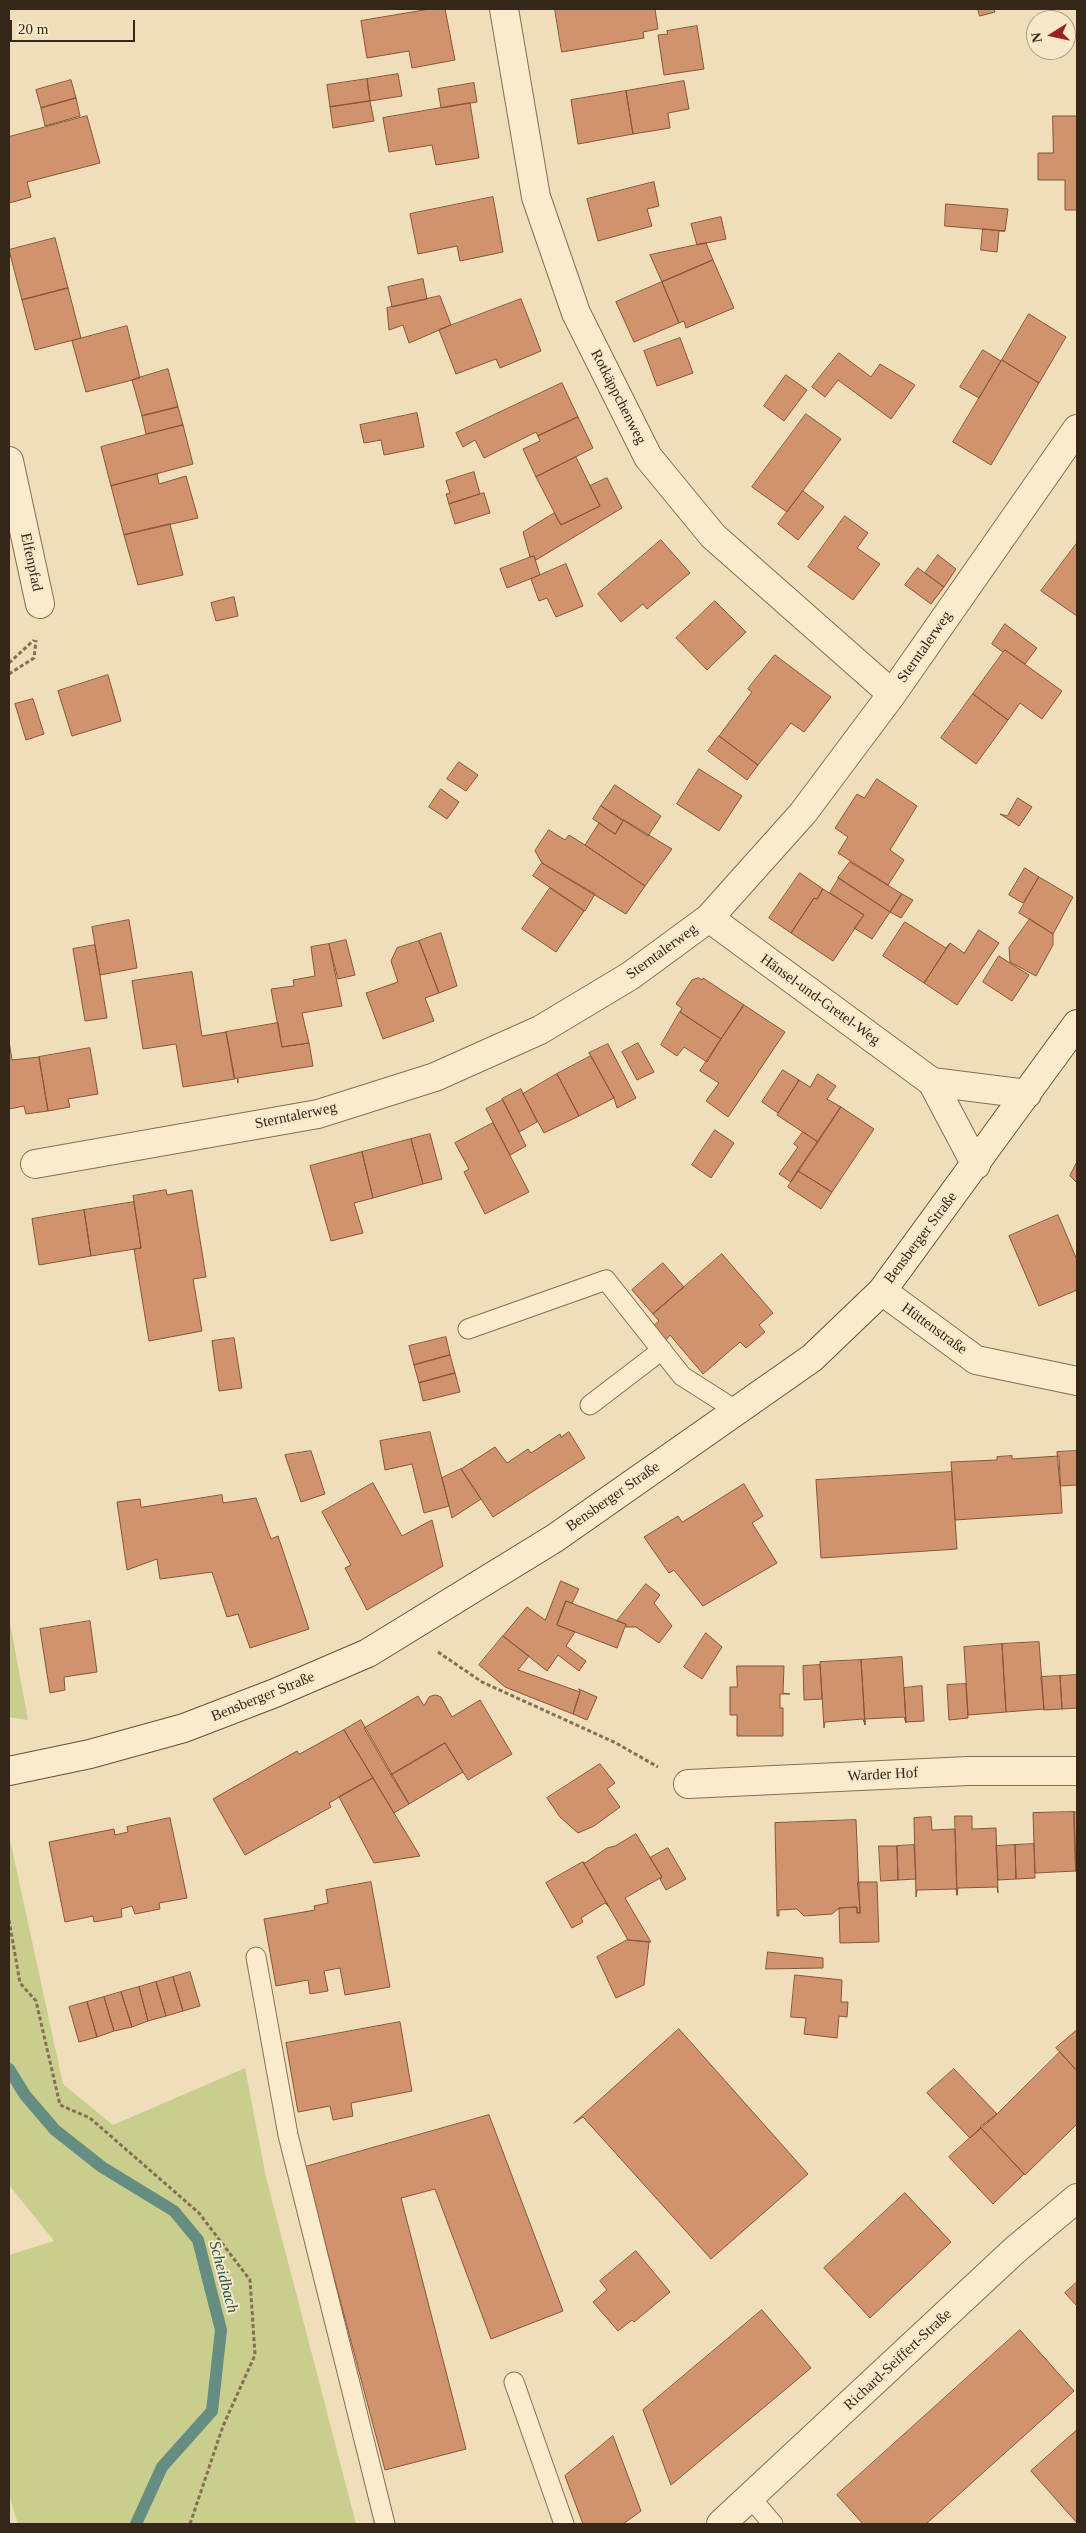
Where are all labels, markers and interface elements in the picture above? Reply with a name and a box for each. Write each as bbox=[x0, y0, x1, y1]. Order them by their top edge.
scale bar bbox=[12, 10, 138, 42]
north arrow bbox=[1026, 10, 1076, 60]
text: 20 m bbox=[18, 21, 48, 37]
text: N bbox=[1028, 31, 1045, 44]
street label: Rotkäppchenweg bbox=[586, 347, 650, 447]
street label: Elfenpfad bbox=[16, 531, 46, 593]
street label: Sterntalerweg bbox=[894, 608, 956, 686]
street label: Sterntalerweg bbox=[623, 920, 701, 984]
street label: Hänsel-und-Gretel-Weg bbox=[757, 950, 883, 1050]
street label: Sterntalerweg bbox=[253, 1099, 339, 1133]
street label: Bensberger Straße bbox=[881, 1189, 961, 1287]
street label: Hüttenstraße bbox=[898, 1299, 970, 1359]
street label: Bensberger Straße bbox=[563, 1458, 663, 1536]
street label: Bensberger Straße bbox=[209, 1668, 317, 1726]
street label: Warder Hof bbox=[847, 1764, 919, 1786]
water label: Scheidbach bbox=[204, 2239, 242, 2315]
street label: Richard-Seiffert-Straße bbox=[840, 2306, 956, 2414]

